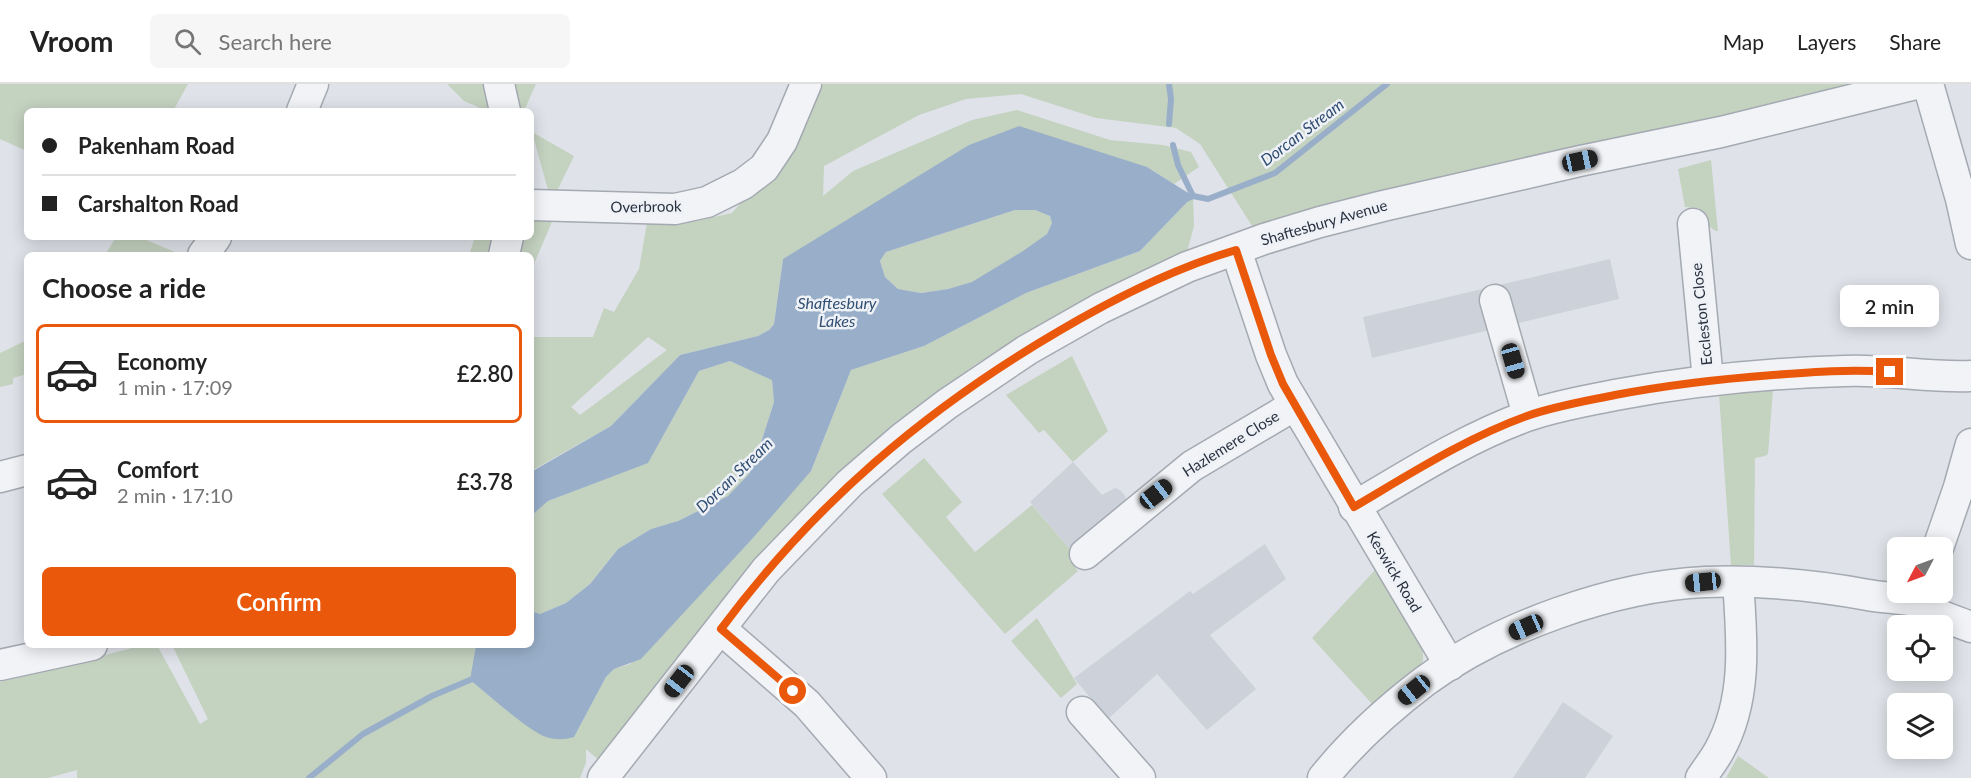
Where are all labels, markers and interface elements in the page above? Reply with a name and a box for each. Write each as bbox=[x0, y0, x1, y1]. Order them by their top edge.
search box bbox=[150, 14, 570, 68]
text: Vroom bbox=[30, 24, 114, 58]
icon: search bbox=[171, 25, 204, 58]
text: Search here bbox=[219, 28, 332, 55]
text: Map bbox=[1723, 29, 1764, 54]
text: Layers bbox=[1797, 29, 1856, 54]
text: Share bbox=[1889, 29, 1941, 54]
water label: Dorcan Stream bbox=[1256, 94, 1347, 169]
text: Pakenham Road bbox=[78, 132, 235, 159]
car bbox=[1561, 148, 1599, 174]
text: Carshalton Road bbox=[78, 190, 239, 217]
street label: Shaftesbury Avenue bbox=[1258, 195, 1389, 249]
street label: Overbrook bbox=[610, 196, 682, 216]
street label: Eccleston Close bbox=[1687, 262, 1715, 366]
text: Choose a ride bbox=[42, 271, 206, 304]
callout: 2 min bbox=[1840, 285, 1940, 327]
water label: Shaftesbury Lakes bbox=[797, 293, 877, 330]
text: 2 min bbox=[1865, 294, 1914, 318]
car bbox=[1499, 341, 1527, 381]
icon: car bbox=[45, 347, 99, 401]
text: Economy bbox=[117, 348, 207, 375]
route end bbox=[1876, 358, 1903, 385]
text: £2.80 bbox=[457, 360, 513, 387]
text: 1 min · 17:09 bbox=[117, 375, 233, 399]
street label: Hazlemere Close bbox=[1179, 406, 1282, 480]
water label: Dorcan Stream bbox=[691, 433, 776, 516]
icon: car bbox=[45, 455, 99, 509]
text: Comfort bbox=[117, 456, 199, 483]
text: £3.78 bbox=[457, 468, 513, 495]
car bbox=[1136, 476, 1176, 512]
text: 2 min · 17:10 bbox=[117, 483, 233, 507]
street label: Keswick Road bbox=[1364, 528, 1426, 615]
north arrow bbox=[1887, 537, 1953, 603]
map controls bbox=[1887, 537, 1953, 759]
button: Confirm bbox=[42, 567, 516, 636]
car bbox=[1684, 571, 1722, 593]
car bbox=[1506, 611, 1546, 643]
button: locate bbox=[1887, 615, 1953, 681]
car bbox=[661, 661, 697, 701]
car bbox=[1394, 672, 1434, 708]
route start bbox=[779, 677, 806, 704]
button: layers bbox=[1887, 693, 1953, 759]

